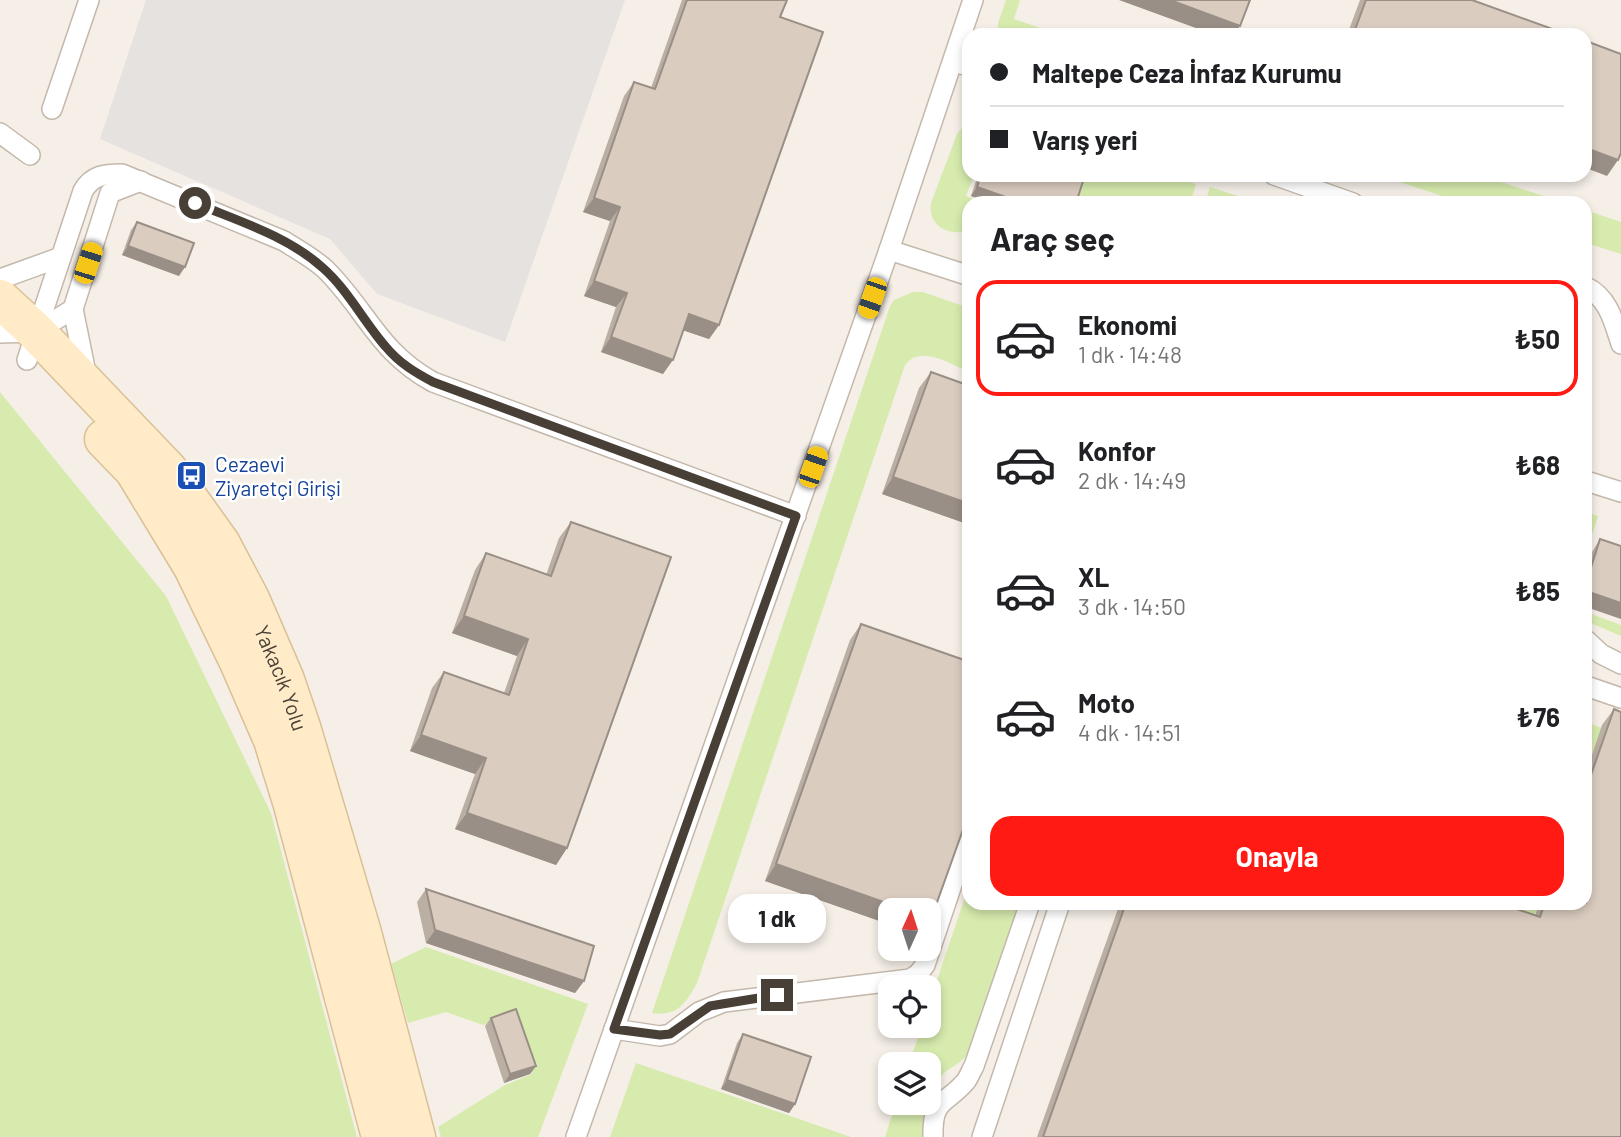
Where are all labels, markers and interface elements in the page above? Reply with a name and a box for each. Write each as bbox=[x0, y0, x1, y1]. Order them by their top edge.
text: Maltepe Ceza İnfaz Kurumu bbox=[1032, 57, 1342, 88]
text: Varış yeri bbox=[1032, 124, 1137, 155]
route start bbox=[179, 187, 211, 219]
text: Araç seç bbox=[990, 219, 1115, 257]
car bbox=[72, 240, 105, 286]
car bbox=[856, 275, 889, 321]
icon: car bbox=[994, 307, 1057, 370]
text: Ekonomi bbox=[1078, 309, 1177, 340]
text: ₺50 bbox=[1514, 323, 1560, 354]
text: 1 dk · 14:48 bbox=[1078, 340, 1182, 368]
icon: car bbox=[994, 433, 1057, 496]
text: Konfor bbox=[1078, 435, 1156, 466]
car bbox=[797, 444, 830, 490]
text: ₺68 bbox=[1515, 449, 1560, 480]
place label: Cezaevi Ziyaretçi Girişi bbox=[215, 451, 341, 500]
bus stop icon: Cezaevi Ziyaretçi Girişi bbox=[175, 458, 209, 492]
text: 2 dk · 14:49 bbox=[1078, 466, 1186, 494]
icon: car bbox=[994, 559, 1057, 622]
text: XL bbox=[1078, 561, 1109, 592]
text: ₺85 bbox=[1515, 575, 1560, 606]
text: 3 dk · 14:50 bbox=[1078, 592, 1186, 620]
street label: Yakacık Yolu bbox=[250, 621, 314, 734]
icon: car bbox=[994, 685, 1057, 748]
text: Moto bbox=[1078, 687, 1135, 718]
text: ₺76 bbox=[1516, 701, 1560, 732]
text: 4 dk · 14:51 bbox=[1078, 718, 1181, 746]
button: Onayla bbox=[990, 816, 1564, 896]
callout: 1 dk bbox=[728, 894, 826, 942]
north arrow bbox=[878, 898, 942, 961]
map controls bbox=[878, 898, 941, 1115]
text: 1 dk bbox=[758, 904, 796, 932]
button: locate bbox=[878, 975, 941, 1038]
route end bbox=[761, 979, 793, 1011]
button: layers bbox=[878, 1052, 941, 1115]

